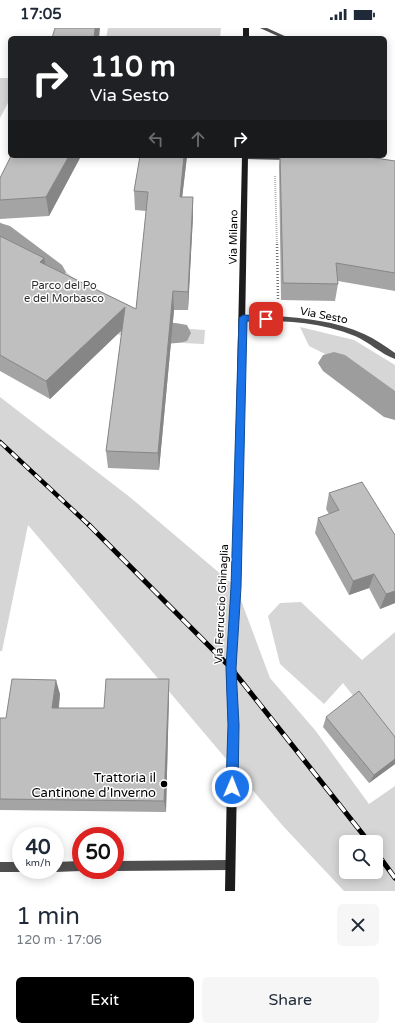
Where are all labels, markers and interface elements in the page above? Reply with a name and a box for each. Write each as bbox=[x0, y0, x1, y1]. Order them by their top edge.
text: 17:05 bbox=[20, 5, 62, 23]
text: 110 m bbox=[90, 50, 176, 84]
icon: right bbox=[24, 52, 76, 104]
text: Via Sesto bbox=[90, 84, 169, 106]
icon: left bbox=[145, 128, 167, 150]
icon: ahead bbox=[187, 128, 209, 150]
icon: right bbox=[229, 128, 251, 150]
street label: Via Milano bbox=[227, 209, 240, 265]
park label: Parco del Po e del Morbasco bbox=[24, 279, 104, 305]
pin bbox=[249, 302, 283, 336]
street label: Via Sesto bbox=[299, 304, 349, 327]
icon: arrive bbox=[255, 308, 277, 330]
street label: Via Ferruccio Ghinaglia bbox=[212, 544, 231, 664]
position arrow bbox=[211, 766, 253, 808]
place label: Trattoria il Cantinone d’Inverno bbox=[32, 770, 156, 801]
marker: Trattoria il Cantinone d’Inverno bbox=[159, 779, 169, 789]
speed limit sign: 50 bbox=[72, 827, 124, 879]
map controls bbox=[339, 835, 383, 879]
button: search bbox=[339, 835, 383, 879]
text: 40 bbox=[25, 836, 51, 860]
text: km/h bbox=[25, 857, 51, 869]
text: 1 min bbox=[16, 902, 80, 931]
button: close bbox=[337, 904, 379, 946]
text: 120 m · 17:06 bbox=[16, 932, 102, 948]
button: Exit bbox=[16, 977, 194, 1023]
button: Share bbox=[202, 977, 379, 1023]

